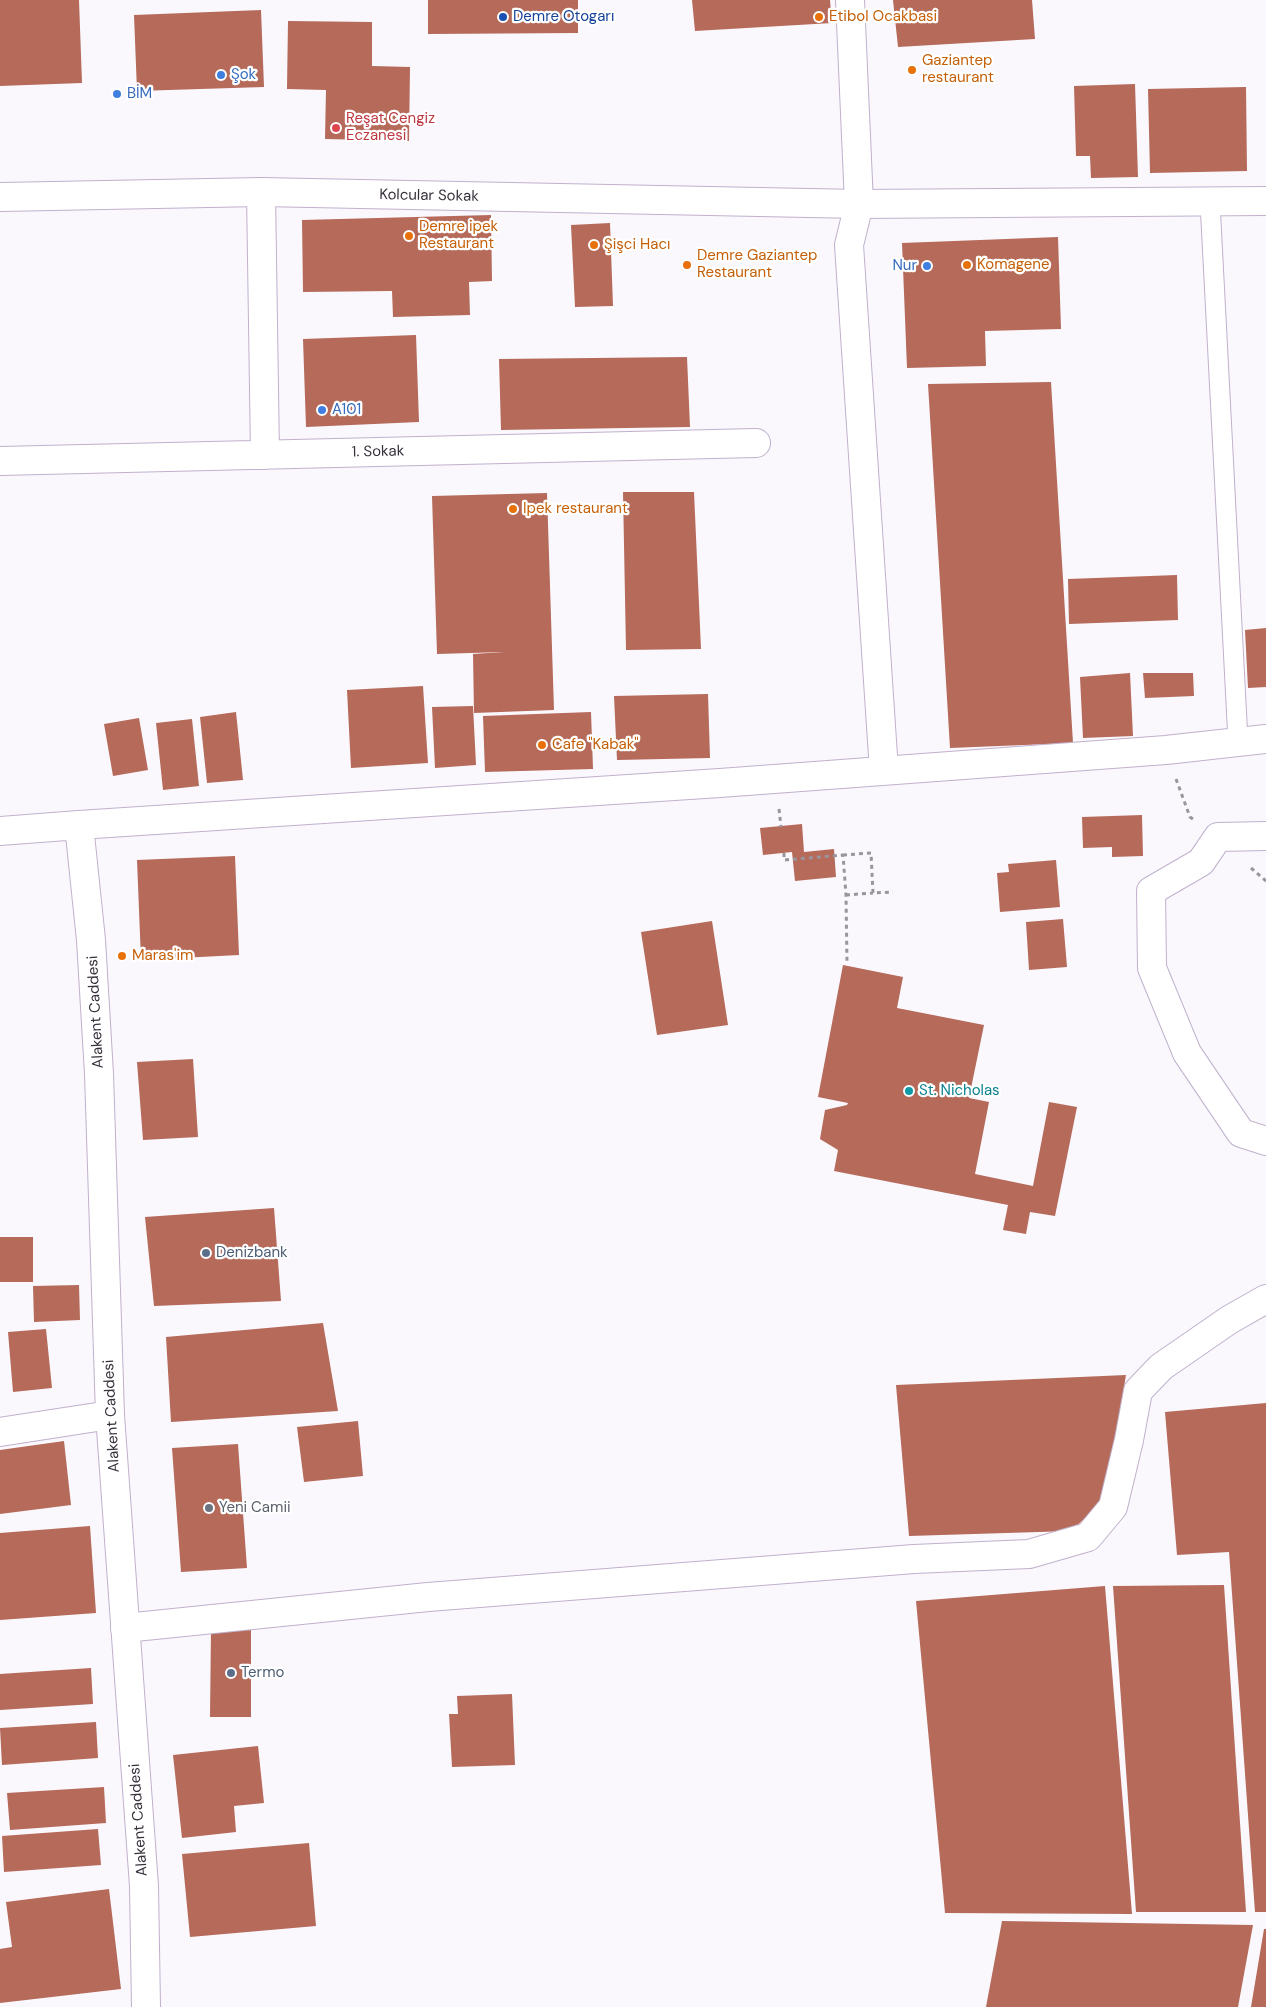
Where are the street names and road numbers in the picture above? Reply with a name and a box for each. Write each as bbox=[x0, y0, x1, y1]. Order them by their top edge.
street label: Kolcular Sokak bbox=[379, 186, 479, 206]
street label: 1. Sokak bbox=[352, 443, 404, 461]
street label: Alakent Caddesi bbox=[84, 955, 108, 1069]
street label: Alakent Caddesi bbox=[100, 1359, 124, 1473]
street label: Alakent Caddesi bbox=[126, 1763, 152, 1877]

